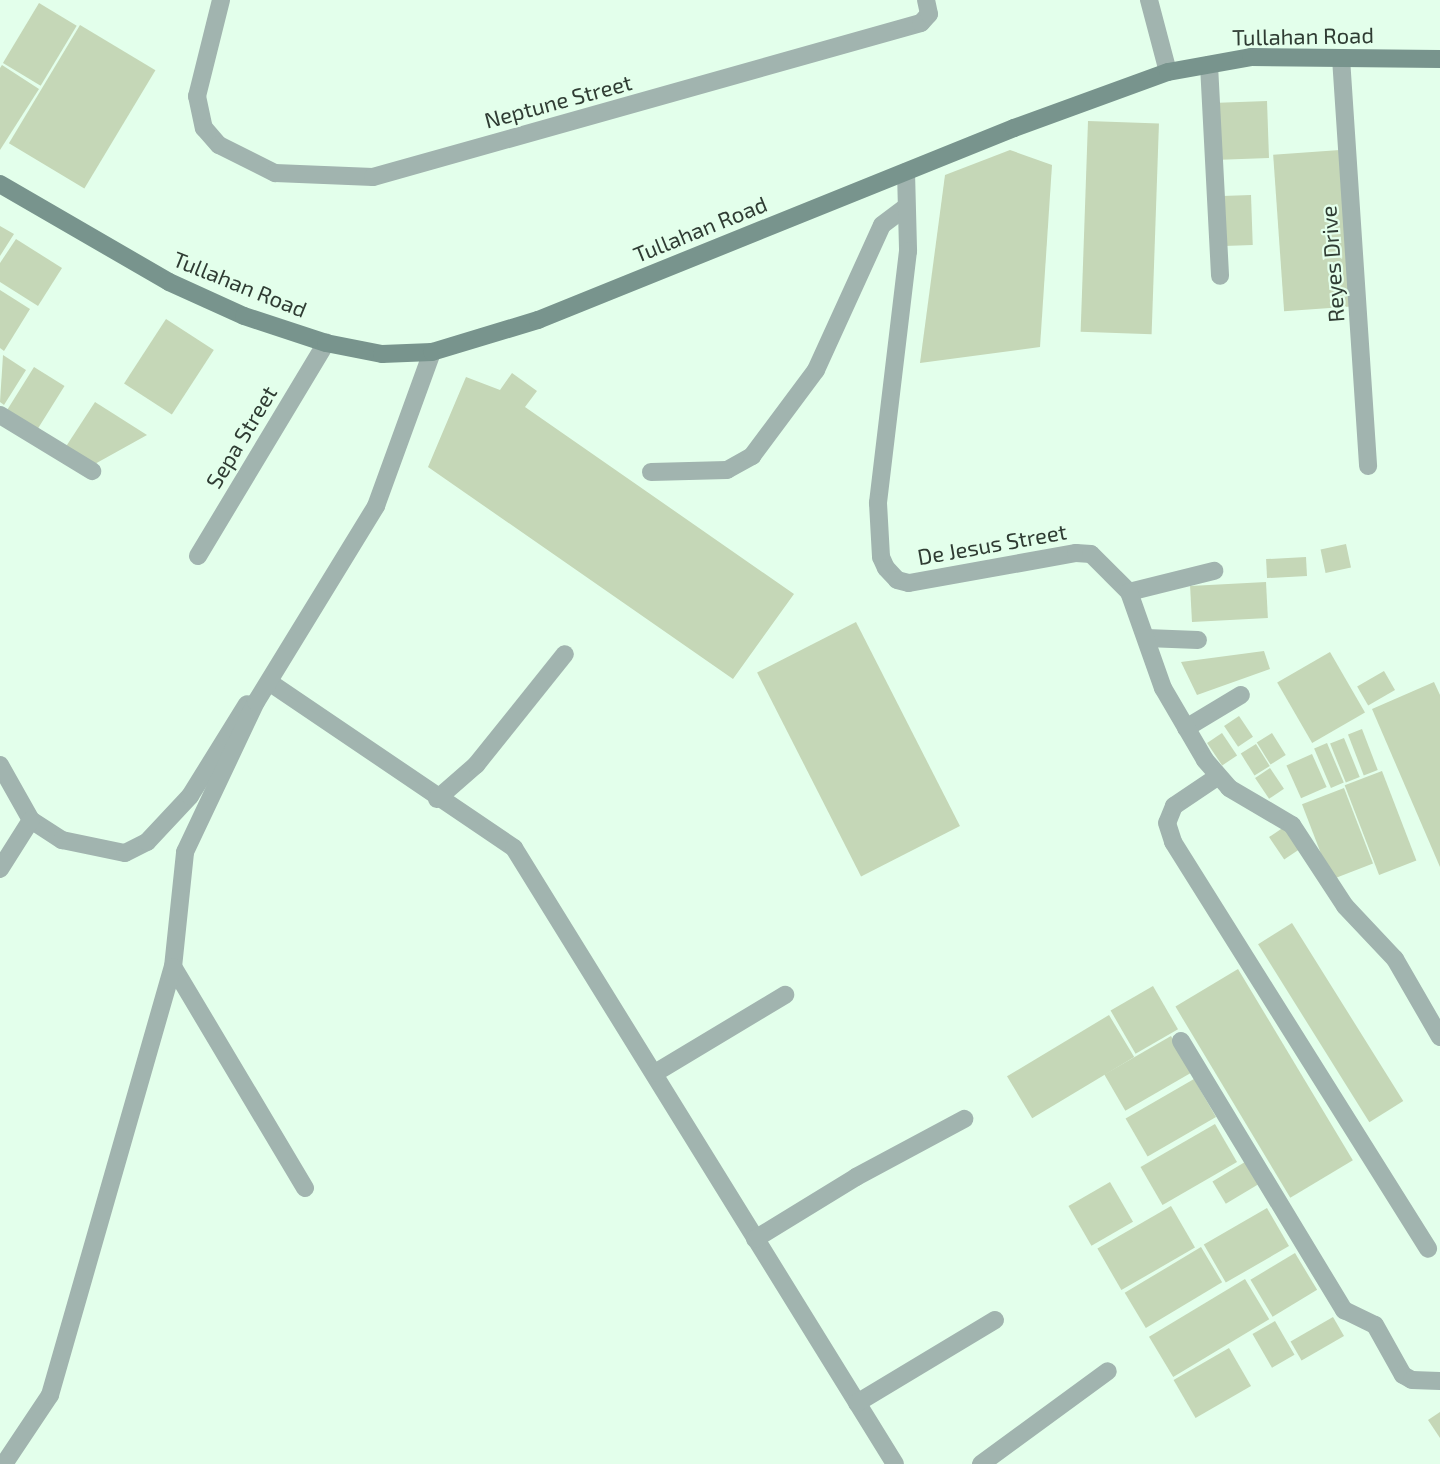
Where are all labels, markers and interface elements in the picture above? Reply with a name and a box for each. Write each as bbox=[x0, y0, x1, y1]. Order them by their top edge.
street label: Tullahan Road bbox=[1232, 22, 1374, 50]
street label: Neptune Street bbox=[481, 69, 635, 133]
street label: Tullahan Road bbox=[629, 190, 771, 268]
street label: Reyes Drive bbox=[1315, 205, 1349, 323]
street label: Tullahan Road bbox=[169, 245, 311, 323]
street label: Sepa Street bbox=[200, 381, 282, 493]
street label: De Jesus Street bbox=[915, 518, 1069, 570]

